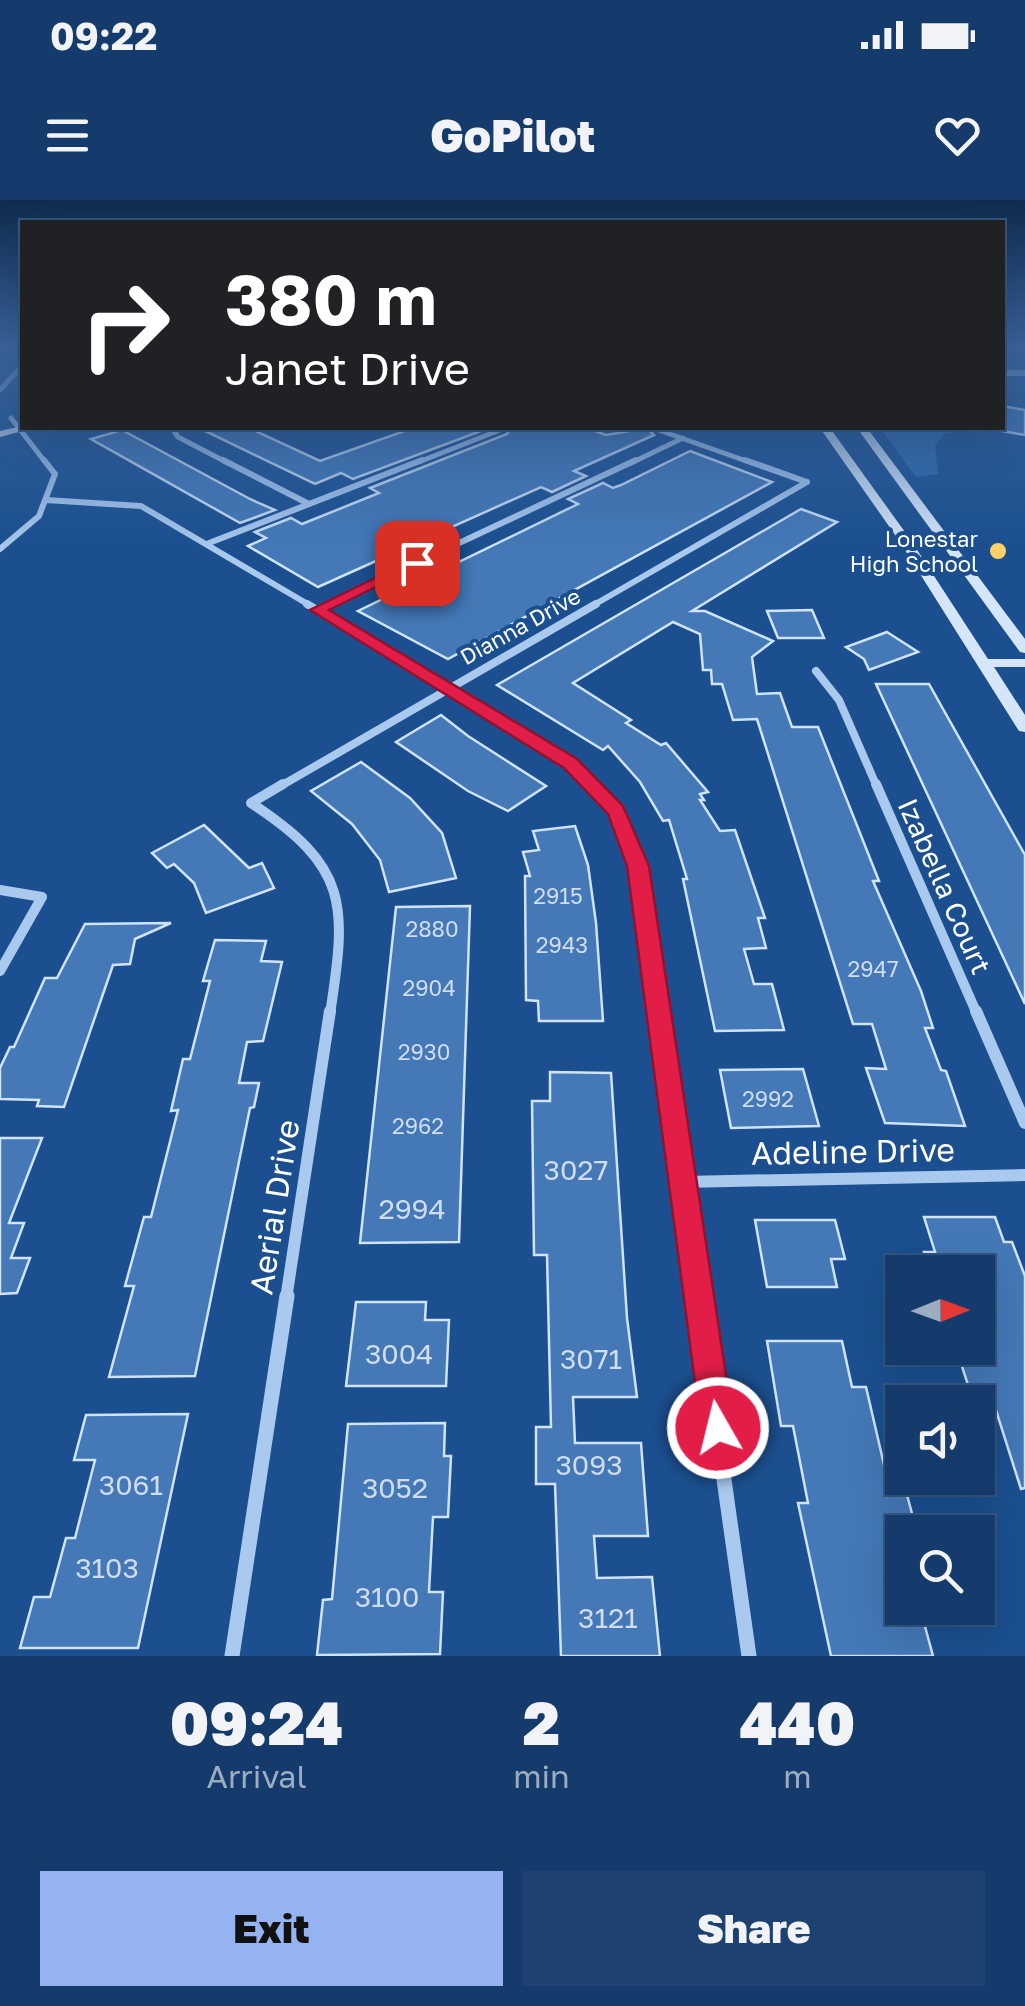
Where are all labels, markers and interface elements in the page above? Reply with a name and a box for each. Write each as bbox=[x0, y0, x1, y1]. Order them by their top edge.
text: 09:22 bbox=[50, 13, 157, 58]
icon: menu bbox=[40, 108, 95, 163]
text: GoPilot bbox=[430, 108, 595, 162]
icon: heart bbox=[930, 108, 985, 163]
text: 380 m bbox=[225, 256, 437, 340]
icon: right bbox=[60, 260, 190, 390]
text: Janet Drive bbox=[225, 341, 470, 395]
pin bbox=[375, 521, 460, 606]
place label: Lonestar High School bbox=[850, 525, 978, 577]
icon: arrive bbox=[390, 536, 445, 591]
marker: Lonestar High School bbox=[987, 540, 1009, 562]
street label: Dianna Drive bbox=[455, 582, 585, 670]
street label: Izabella Court bbox=[892, 793, 998, 979]
house number: 2915 bbox=[533, 882, 583, 909]
house number: 2880 bbox=[405, 915, 459, 942]
house number: 2943 bbox=[536, 931, 588, 958]
house number: 2947 bbox=[847, 955, 899, 982]
house number: 2904 bbox=[402, 974, 456, 1001]
house number: 2930 bbox=[398, 1038, 450, 1065]
house number: 2992 bbox=[742, 1085, 794, 1112]
house number: 2962 bbox=[392, 1112, 444, 1139]
street label: Aerial Drive bbox=[241, 1117, 307, 1297]
street label: Adeline Drive bbox=[751, 1130, 955, 1172]
house number: 3027 bbox=[544, 1153, 608, 1186]
house number: 2994 bbox=[378, 1192, 446, 1225]
north arrow bbox=[885, 1255, 995, 1365]
map controls bbox=[885, 1255, 995, 1625]
house number: 3004 bbox=[365, 1337, 433, 1370]
house number: 3071 bbox=[560, 1342, 622, 1375]
position arrow bbox=[666, 1376, 770, 1480]
button: sound bbox=[885, 1385, 995, 1495]
house number: 3093 bbox=[555, 1448, 623, 1481]
house number: 3061 bbox=[99, 1468, 163, 1501]
house number: 3052 bbox=[362, 1471, 428, 1504]
button: search bbox=[885, 1515, 995, 1625]
house number: 3103 bbox=[75, 1551, 139, 1584]
house number: 3100 bbox=[355, 1580, 419, 1613]
house number: 3121 bbox=[578, 1601, 638, 1634]
text: 09:24 bbox=[170, 1686, 343, 1758]
text: 2 bbox=[523, 1686, 560, 1758]
text: 440 bbox=[739, 1686, 855, 1758]
text: Arrival bbox=[206, 1757, 307, 1795]
text: min bbox=[513, 1757, 570, 1795]
text: m bbox=[783, 1757, 812, 1795]
button: Exit bbox=[40, 1871, 503, 1986]
button: Share bbox=[523, 1871, 985, 1986]

